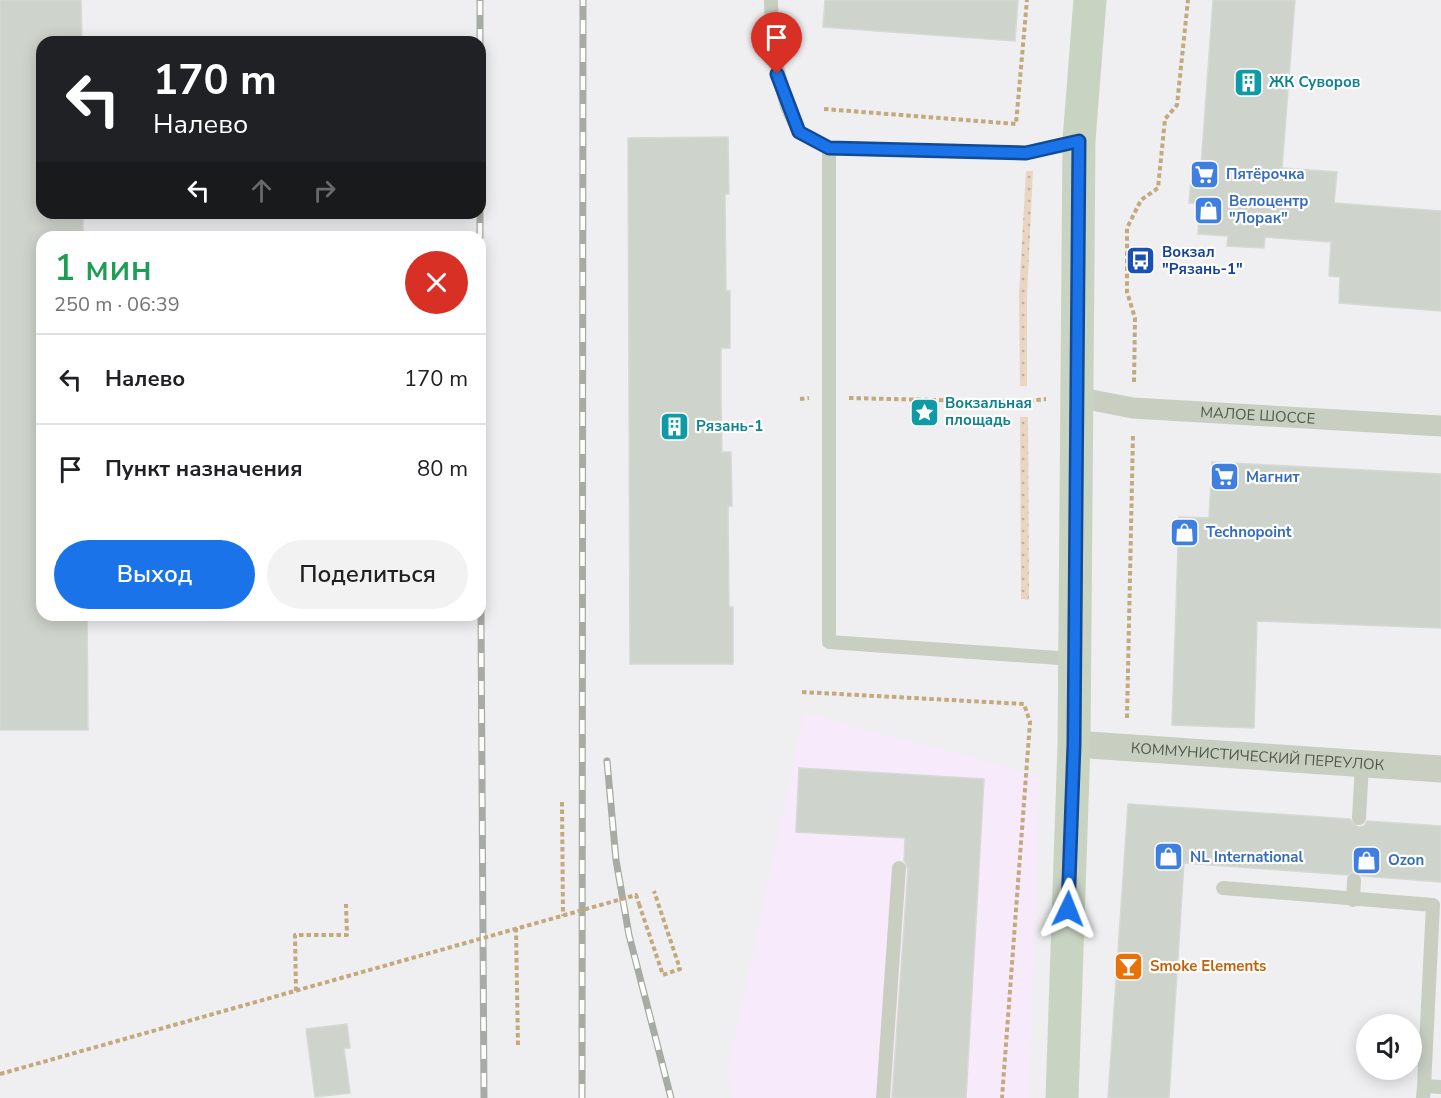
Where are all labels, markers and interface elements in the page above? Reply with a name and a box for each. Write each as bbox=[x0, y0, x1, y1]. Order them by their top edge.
pin bbox=[751, 12, 802, 74]
icon: arrive bbox=[760, 21, 793, 54]
text: 170 m bbox=[153, 52, 277, 109]
icon: left bbox=[54, 60, 132, 138]
building icon: ЖК Суворов bbox=[1232, 66, 1264, 98]
place label: ЖК Суворов bbox=[1269, 72, 1360, 92]
text: Налево bbox=[153, 106, 248, 143]
supermarket icon: Пятёрочка bbox=[1189, 158, 1221, 190]
place label: Пятёрочка bbox=[1226, 164, 1305, 184]
icon: left bbox=[182, 174, 215, 207]
icon: ahead bbox=[245, 174, 278, 207]
icon: right bbox=[308, 174, 341, 207]
place label: Велоцентр "Лорак" bbox=[1229, 191, 1309, 228]
shop icon: Велоцентр "Лорак" bbox=[1192, 194, 1224, 226]
place label: Вокзал "Рязань-1" bbox=[1162, 242, 1243, 279]
text: 1 мин bbox=[54, 244, 152, 293]
bus stop icon: Вокзал "Рязань-1" bbox=[1125, 245, 1157, 277]
button: close bbox=[405, 251, 468, 314]
text: 250 m · 06:39 bbox=[54, 291, 180, 318]
icon: left bbox=[54, 363, 87, 396]
text: Налево bbox=[105, 364, 185, 394]
text: 170 m bbox=[404, 364, 468, 394]
place label: Вокзальная площадь bbox=[945, 393, 1032, 430]
place icon: Вокзальная площадь bbox=[908, 396, 940, 428]
street label: МАЛОЕ ШОССЕ bbox=[1200, 402, 1316, 429]
building icon: Рязань-1 bbox=[659, 410, 691, 442]
place label: Рязань-1 bbox=[696, 416, 763, 436]
icon: arrive bbox=[54, 453, 87, 486]
text: Пункт назначения bbox=[105, 454, 303, 484]
text: 80 m bbox=[417, 454, 468, 484]
supermarket icon: Магнит bbox=[1209, 461, 1241, 493]
place label: Магнит bbox=[1246, 467, 1300, 487]
shop icon: Technopoint bbox=[1169, 516, 1201, 548]
place label: Technopoint bbox=[1206, 522, 1292, 542]
button: Выход bbox=[54, 540, 255, 609]
button: Поделиться bbox=[267, 540, 468, 609]
street label: КОММУНИСТИЧЕСКИЙ ПЕРЕУЛОК bbox=[1130, 738, 1385, 775]
shop icon: NL International bbox=[1153, 841, 1185, 873]
shop icon: Ozon bbox=[1351, 844, 1383, 876]
place label: NL International bbox=[1190, 847, 1304, 867]
place label: Ozon bbox=[1388, 850, 1424, 870]
position arrow bbox=[1036, 877, 1100, 941]
bar icon: Smoke Elements bbox=[1113, 950, 1145, 982]
place label: Smoke Elements bbox=[1150, 956, 1266, 976]
map controls bbox=[1356, 1014, 1422, 1080]
button: sound bbox=[1356, 1014, 1422, 1080]

